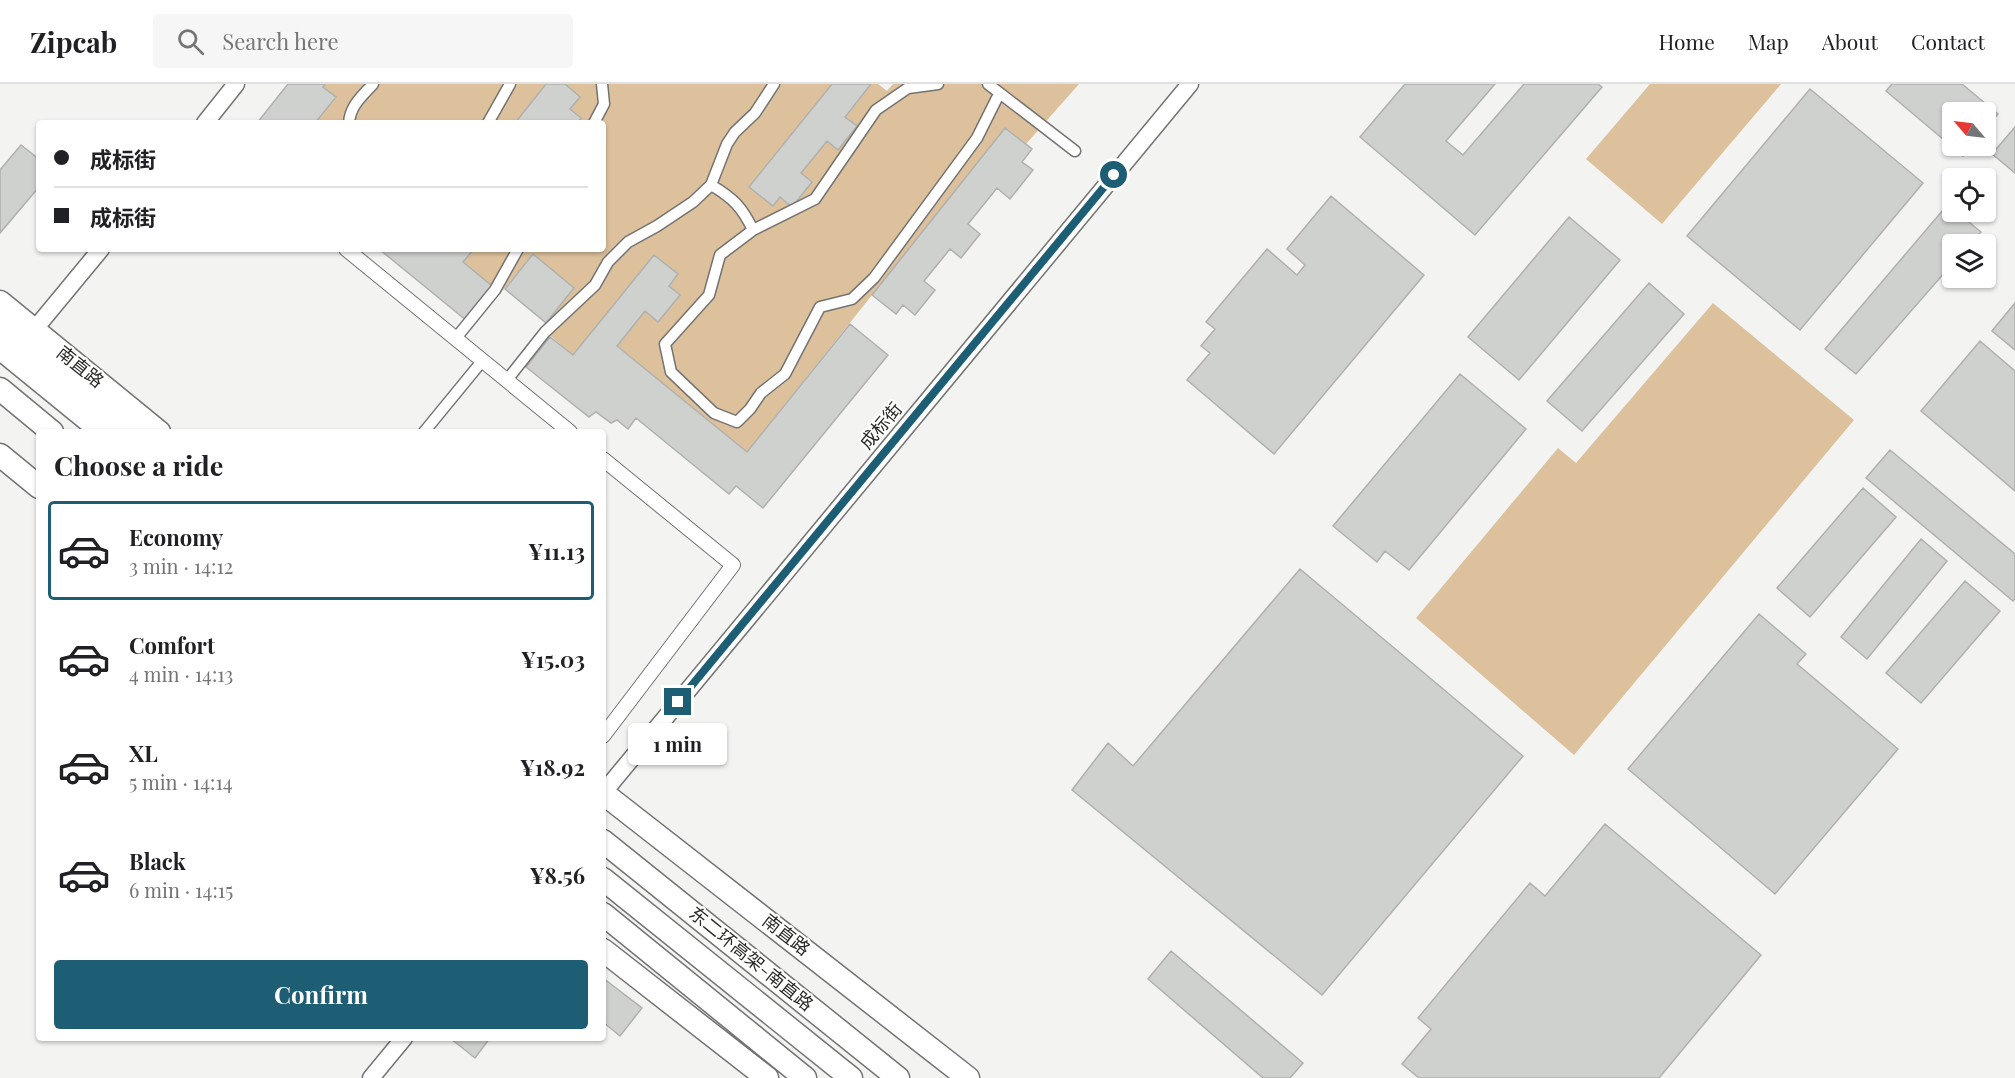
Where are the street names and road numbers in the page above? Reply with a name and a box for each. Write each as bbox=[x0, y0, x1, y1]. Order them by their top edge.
street label: 南直路 bbox=[52, 340, 109, 393]
street label: 成标街 bbox=[854, 397, 907, 454]
street label: 东二环高架-南直路 bbox=[685, 901, 819, 1016]
street label: 南直路 bbox=[758, 908, 815, 960]

